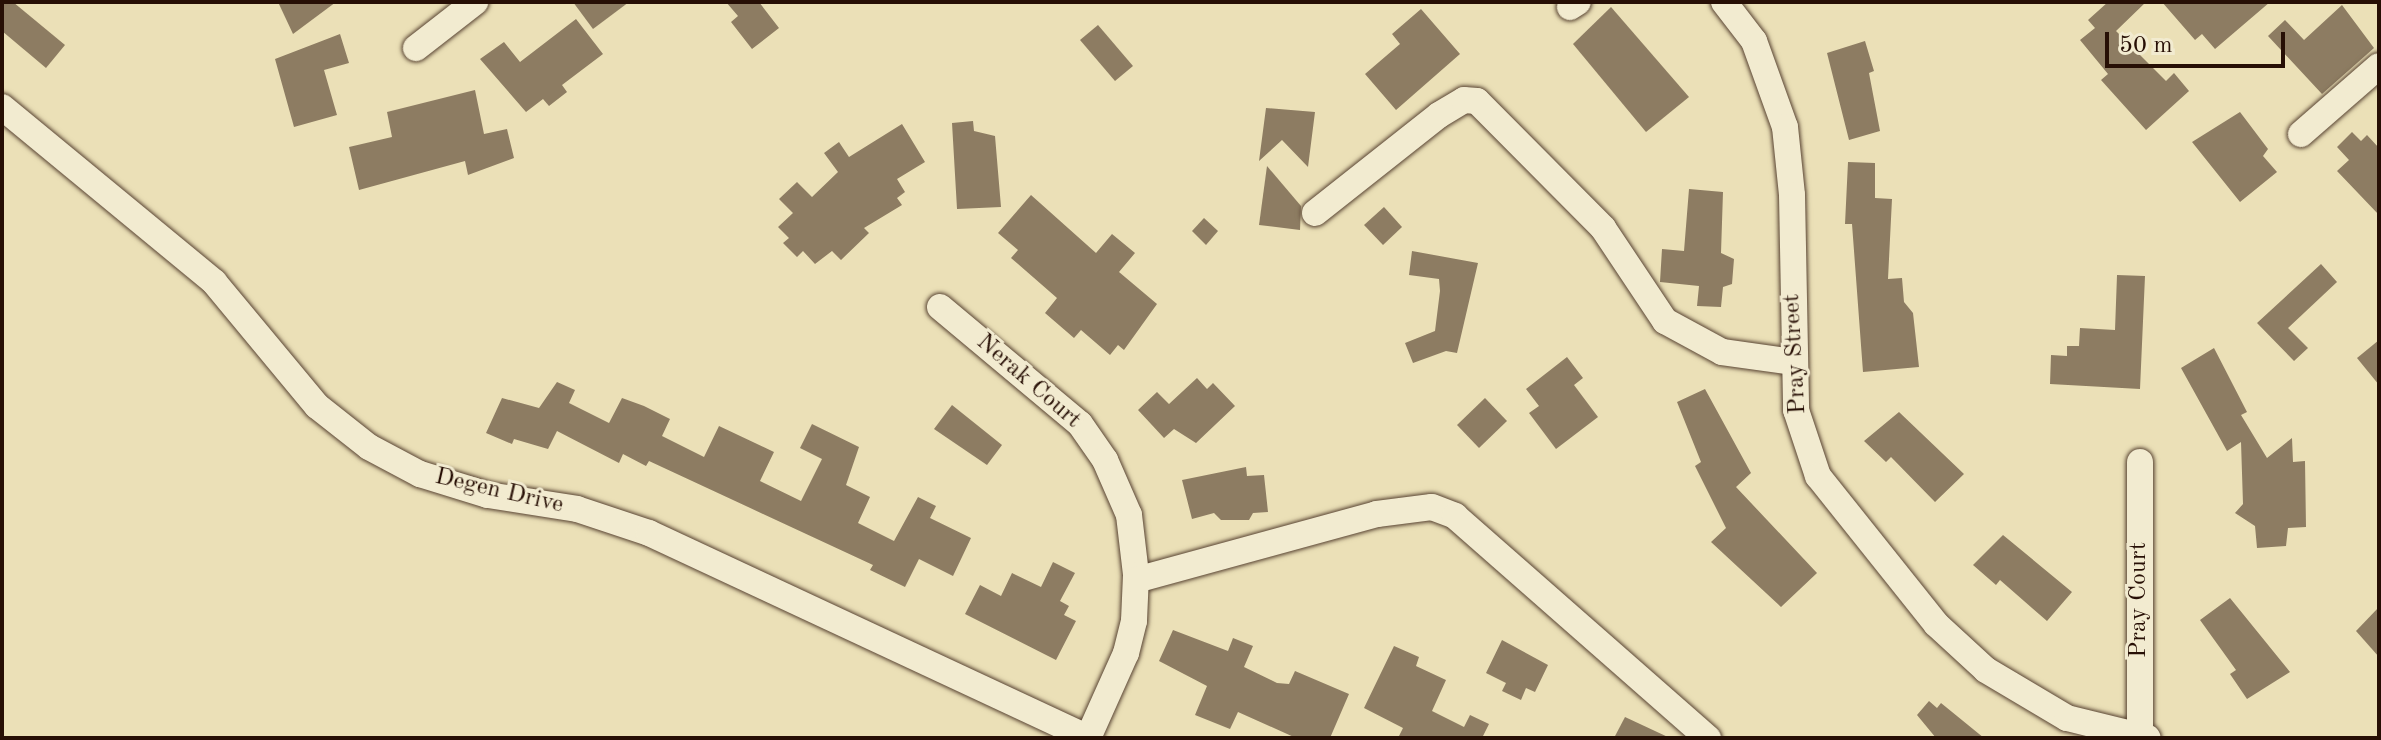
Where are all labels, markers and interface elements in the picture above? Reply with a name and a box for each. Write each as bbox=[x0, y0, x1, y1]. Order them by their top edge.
scale bar bbox=[2109, 16, 2289, 66]
text: 50 m bbox=[2119, 34, 2173, 58]
street label: Pray Street bbox=[1778, 293, 1814, 415]
street label: Nerak Court bbox=[970, 329, 1086, 435]
street label: Degen Drive bbox=[432, 463, 566, 521]
street label: Pray Court bbox=[2126, 542, 2154, 658]

